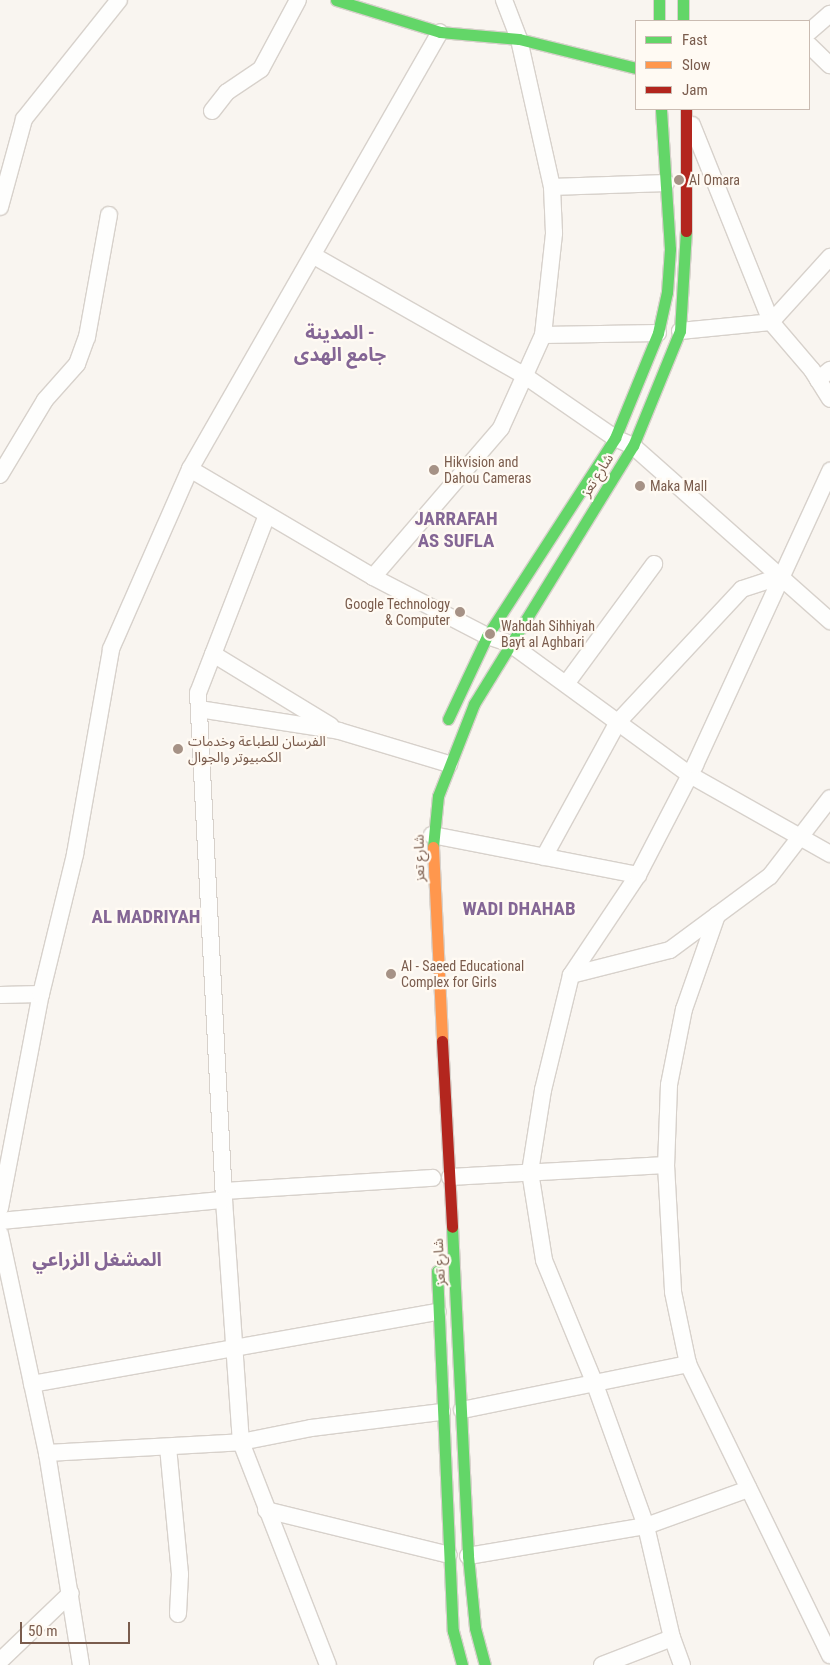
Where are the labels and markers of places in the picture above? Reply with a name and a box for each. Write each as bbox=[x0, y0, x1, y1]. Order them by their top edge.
place label: Al Omara bbox=[689, 172, 740, 188]
marker: Al Omara bbox=[673, 174, 685, 186]
place label: Hikvision and Dahou Cameras bbox=[444, 454, 531, 487]
marker: Hikvision and Dahou Cameras bbox=[428, 464, 440, 476]
place label: Maka Mall bbox=[650, 478, 707, 494]
marker: Maka Mall bbox=[634, 480, 646, 492]
place label: Google Technology & Computer bbox=[345, 596, 450, 628]
marker: Google Technology & Computer bbox=[454, 606, 466, 618]
place label: Wahdah Sihhiyah Bayt al Aghbari bbox=[501, 618, 595, 650]
marker: Wahdah Sihhiyah Bayt al Aghbari bbox=[483, 627, 497, 641]
place label: الفرسان للطباعة وخدمات الكمبيوتر والجوال bbox=[188, 733, 326, 766]
marker: الفرسان للطباعة وخدمات الكمبيوتر والجوال bbox=[172, 743, 184, 755]
place label: Al - Saeed Educational Complex for Girls bbox=[401, 958, 524, 990]
marker: Al - Saeed Educational Complex for Girls bbox=[385, 968, 397, 980]

